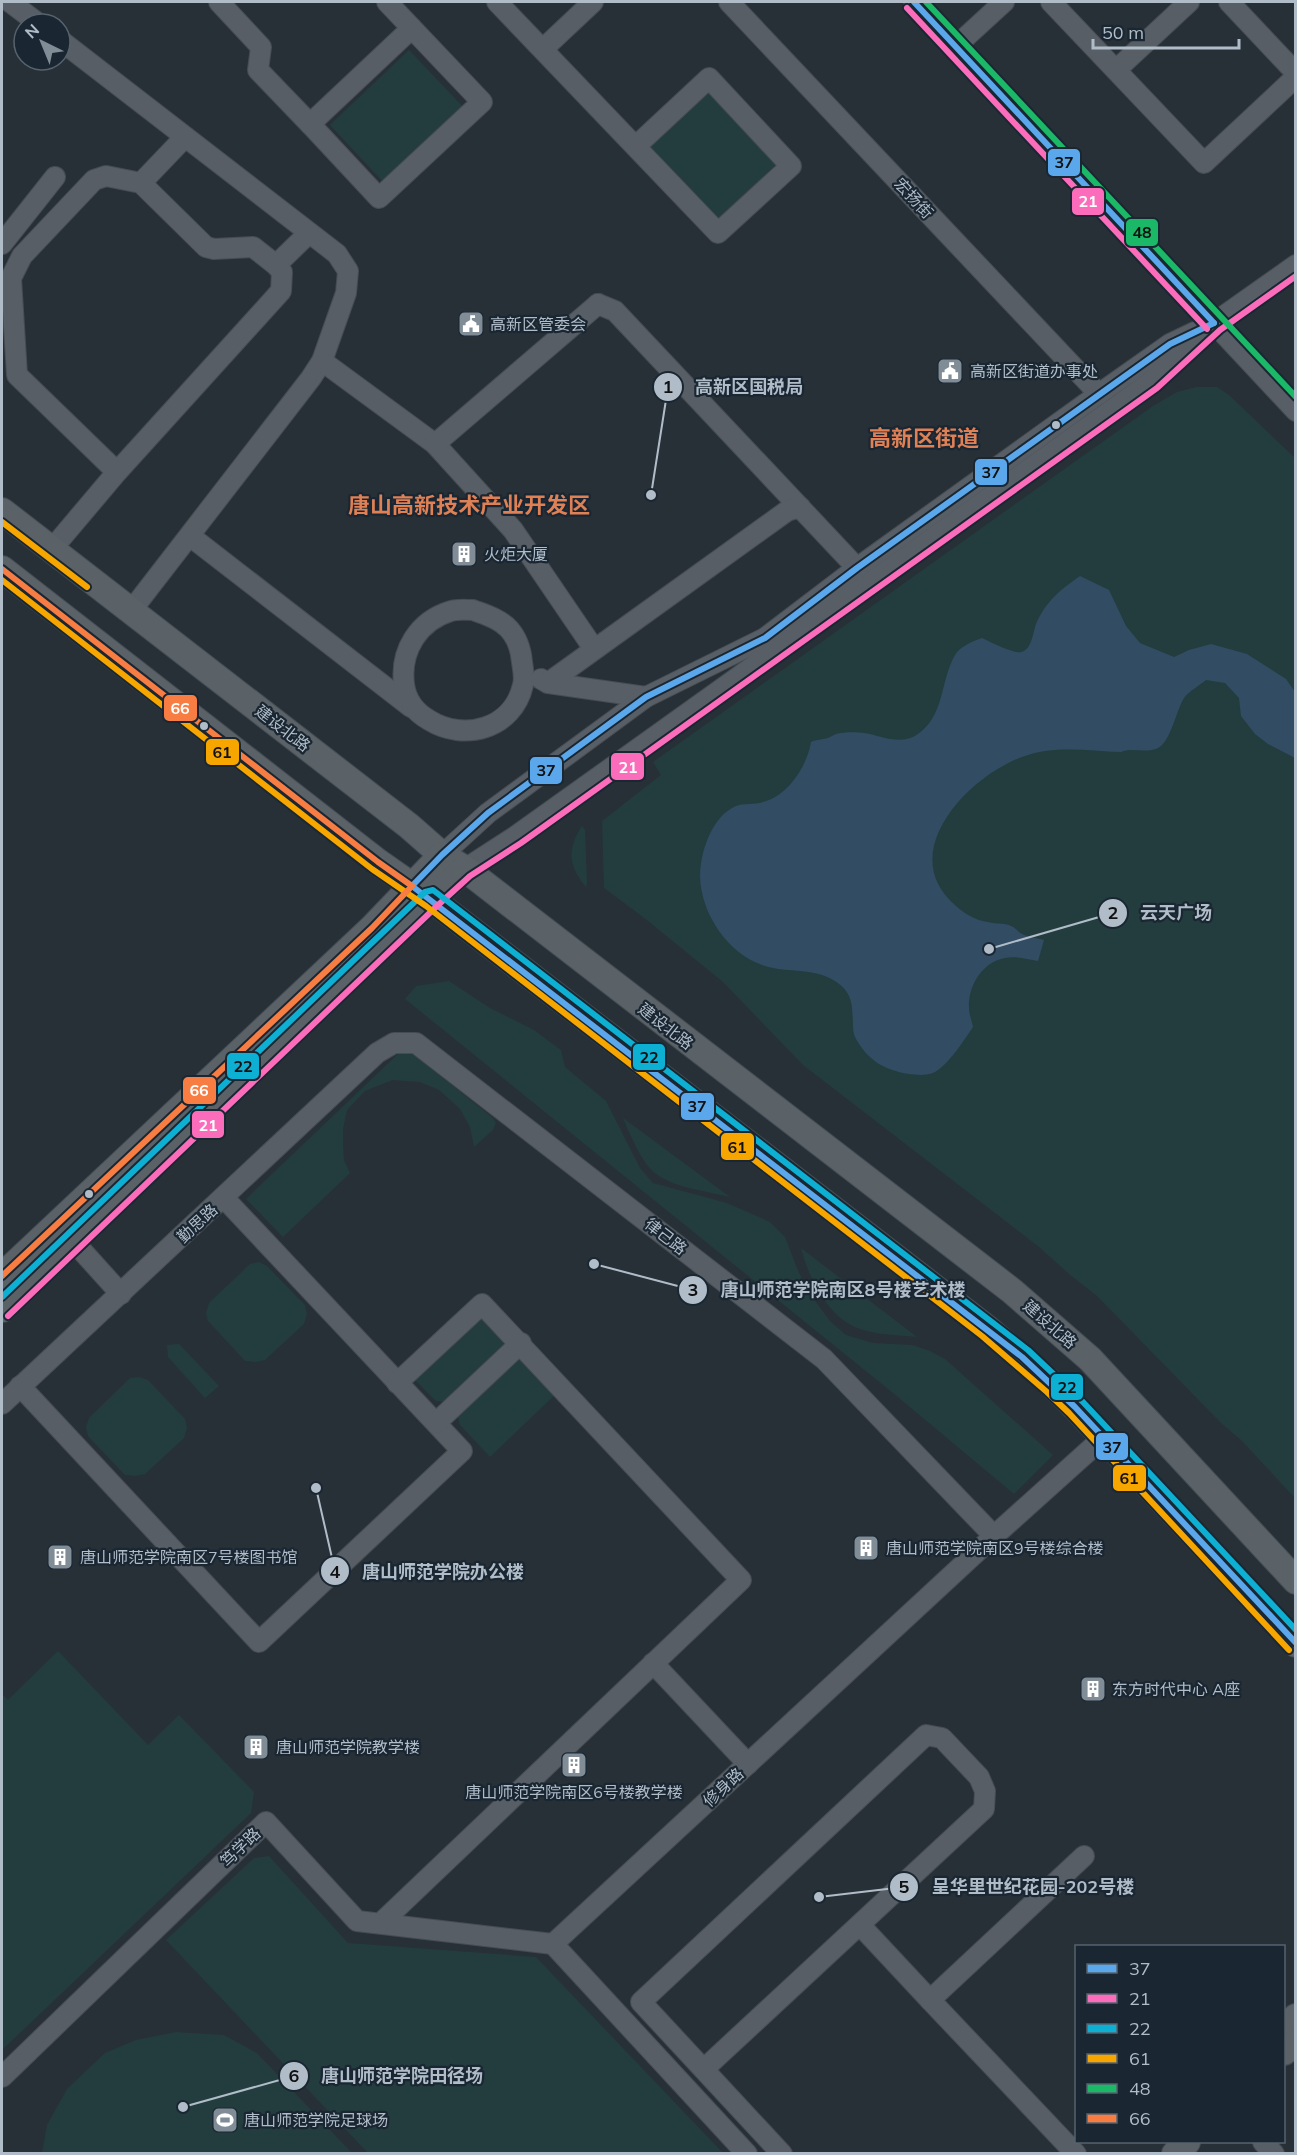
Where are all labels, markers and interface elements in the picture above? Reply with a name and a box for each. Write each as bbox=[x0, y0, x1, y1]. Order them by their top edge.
north arrow bbox=[12, 12, 72, 72]
scale bar bbox=[1093, 12, 1238, 50]
text: N bbox=[21, 20, 43, 42]
text: 50 m bbox=[1102, 21, 1144, 44]
line badge: 37 bbox=[1047, 148, 1081, 177]
text: 37 bbox=[1054, 152, 1074, 172]
street label: 宏扬街 bbox=[890, 174, 938, 222]
line badge: 21 bbox=[1071, 187, 1105, 216]
text: 21 bbox=[1078, 191, 1098, 211]
line badge: 48 bbox=[1125, 218, 1159, 247]
text: 48 bbox=[1132, 222, 1152, 242]
public building icon: 高新区管委会 bbox=[456, 309, 486, 339]
place label: 高新区管委会 bbox=[490, 314, 586, 334]
public building icon: 高新区街道办事处 bbox=[935, 356, 965, 386]
place label: 高新区街道办事处 bbox=[970, 361, 1098, 381]
callout: 高新区国税局 bbox=[653, 369, 815, 405]
text: 1 bbox=[663, 375, 673, 398]
text: 高新区国税局 bbox=[695, 375, 803, 398]
unlabelled marker bbox=[1050, 419, 1062, 431]
district label: 高新区街道 bbox=[869, 424, 979, 452]
line badge: 37 bbox=[974, 458, 1008, 486]
text: 37 bbox=[981, 462, 1001, 482]
district label: 唐山高新技术产业开发区 bbox=[348, 491, 590, 519]
building icon: 火炬大厦 bbox=[449, 539, 479, 569]
place label: 火炬大厦 bbox=[484, 544, 548, 564]
line badge: 66 bbox=[163, 694, 198, 722]
text: 66 bbox=[170, 698, 190, 718]
street label: 建设北路 bbox=[252, 700, 314, 756]
unlabelled marker bbox=[198, 720, 210, 732]
line badge: 61 bbox=[205, 738, 240, 766]
text: 61 bbox=[212, 742, 232, 762]
line badge: 21 bbox=[610, 752, 645, 781]
line badge: 37 bbox=[529, 756, 563, 785]
text: 21 bbox=[618, 757, 638, 777]
text: 37 bbox=[536, 760, 556, 780]
callout: 云天广场 bbox=[1098, 895, 1224, 931]
text: 2 bbox=[1108, 901, 1118, 924]
text: 云天广场 bbox=[1140, 901, 1212, 924]
street label: 建设北路 bbox=[635, 998, 697, 1054]
line badge: 22 bbox=[632, 1043, 666, 1071]
text: 22 bbox=[639, 1047, 659, 1067]
line badge: 22 bbox=[226, 1052, 260, 1080]
text: 22 bbox=[233, 1056, 253, 1076]
line badge: 66 bbox=[182, 1076, 217, 1105]
text: 66 bbox=[189, 1080, 209, 1100]
line badge: 37 bbox=[680, 1092, 715, 1121]
text: 37 bbox=[687, 1096, 707, 1116]
line badge: 21 bbox=[191, 1110, 225, 1139]
text: 21 bbox=[198, 1115, 218, 1135]
line badge: 61 bbox=[720, 1132, 755, 1161]
text: 61 bbox=[727, 1137, 747, 1157]
unlabelled marker bbox=[83, 1188, 95, 1200]
street label: 勤思路 bbox=[173, 1199, 221, 1247]
street label: 律己路 bbox=[641, 1213, 691, 1259]
callout: 唐山师范学院南区8号楼艺术楼 bbox=[678, 1272, 977, 1308]
text: 3 bbox=[688, 1278, 698, 1301]
text: 唐山师范学院南区8号楼艺术楼 bbox=[721, 1278, 965, 1301]
street label: 建设北路 bbox=[1019, 1295, 1081, 1353]
line badge: 22 bbox=[1050, 1373, 1084, 1401]
text: 22 bbox=[1057, 1377, 1077, 1397]
line badge: 37 bbox=[1095, 1432, 1129, 1461]
text: 37 bbox=[1102, 1437, 1122, 1457]
line badge: 61 bbox=[1112, 1464, 1147, 1492]
text: 61 bbox=[1119, 1468, 1139, 1488]
building icon: 唐山师范学院南区9号楼综合楼 bbox=[851, 1533, 881, 1563]
place label: 唐山师范学院南区9号楼综合楼 bbox=[886, 1538, 1104, 1558]
building icon: 唐山师范学院南区7号楼图书馆 bbox=[45, 1542, 75, 1572]
place label: 唐山师范学院南区7号楼图书馆 bbox=[80, 1547, 298, 1567]
callout: 唐山师范学院办公楼 bbox=[320, 1553, 536, 1589]
text: 4 bbox=[330, 1560, 341, 1583]
text: 唐山师范学院办公楼 bbox=[362, 1560, 524, 1583]
building icon: 东方时代中心 A座 bbox=[1078, 1674, 1108, 1704]
place label: 东方时代中心 A座 bbox=[1112, 1679, 1240, 1699]
building icon: 唐山师范学院教学楼 bbox=[241, 1732, 271, 1762]
place label: 唐山师范学院教学楼 bbox=[276, 1737, 420, 1757]
building icon: 唐山师范学院南区6号楼教学楼 bbox=[559, 1750, 589, 1780]
street label: 修身路 bbox=[699, 1763, 747, 1811]
place label: 唐山师范学院南区6号楼教学楼 bbox=[465, 1782, 683, 1802]
street label: 笃学路 bbox=[216, 1823, 264, 1871]
callout: 呈华里世纪花园-202号楼 bbox=[889, 1869, 1146, 1905]
text: 5 bbox=[899, 1875, 910, 1898]
text: 呈华里世纪花园-202号楼 bbox=[932, 1875, 1134, 1898]
legend bbox=[1075, 1945, 1285, 2143]
text: 37 bbox=[1129, 1957, 1151, 1980]
text: 21 bbox=[1129, 1987, 1151, 2010]
text: 22 bbox=[1129, 2017, 1151, 2040]
text: 61 bbox=[1129, 2047, 1151, 2070]
callout: 唐山师范学院田径场 bbox=[279, 2058, 495, 2094]
text: 6 bbox=[289, 2064, 300, 2087]
text: 唐山师范学院田径场 bbox=[321, 2064, 483, 2087]
text: 48 bbox=[1129, 2077, 1151, 2100]
sports icon: 唐山师范学院足球场 bbox=[210, 2105, 240, 2135]
text: 66 bbox=[1129, 2107, 1151, 2130]
place label: 唐山师范学院足球场 bbox=[244, 2110, 388, 2130]

